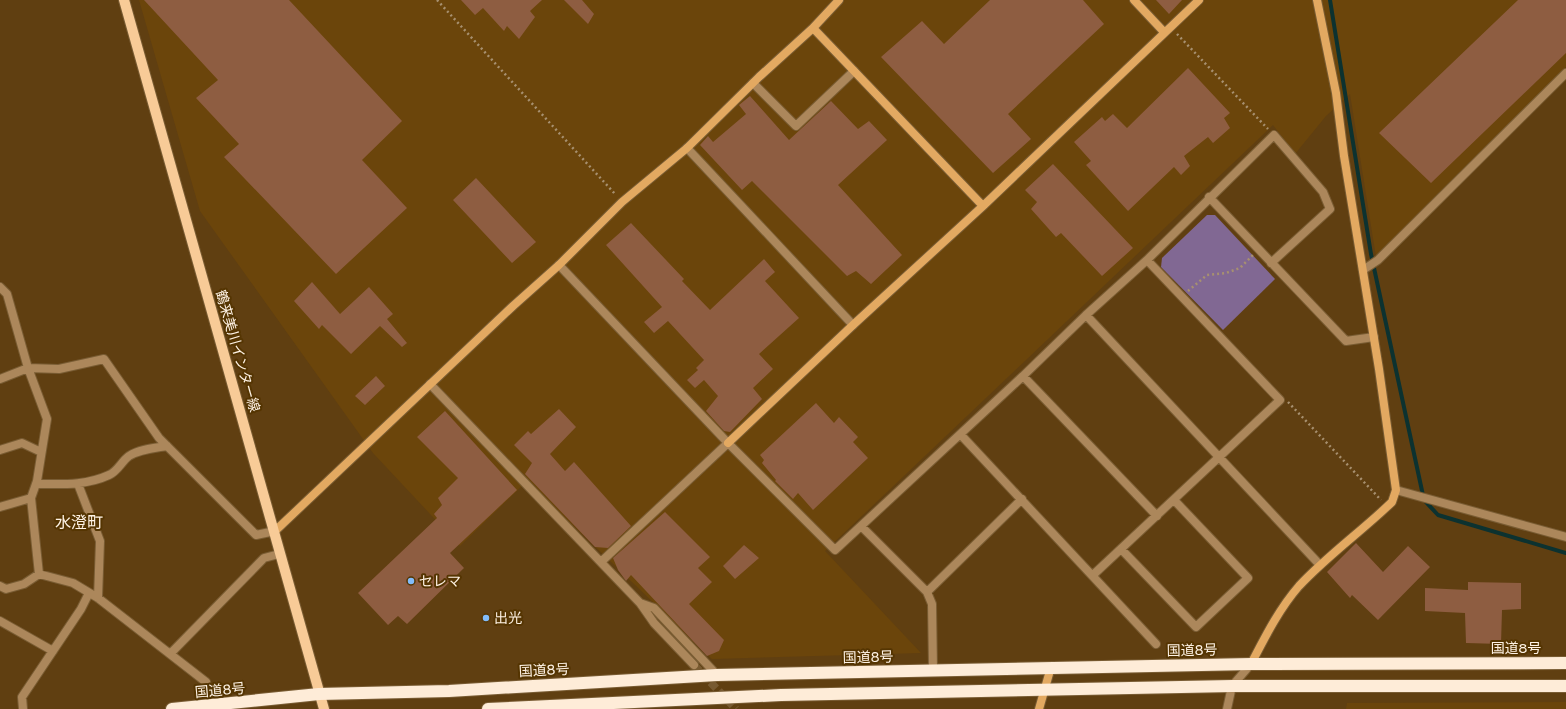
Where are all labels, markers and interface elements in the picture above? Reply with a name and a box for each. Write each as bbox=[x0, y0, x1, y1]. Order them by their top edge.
street label: 鶴来美川インター線 bbox=[212, 288, 263, 414]
district label: 水澄町 bbox=[55, 513, 103, 533]
place label: セレマ bbox=[419, 573, 461, 590]
marker: セレマ bbox=[406, 576, 416, 586]
place label: 出光 bbox=[494, 610, 522, 627]
marker: 出光 bbox=[481, 613, 491, 623]
street label: 国道8号 bbox=[1491, 640, 1541, 657]
street label: 国道8号 bbox=[1166, 642, 1218, 659]
street label: 国道8号 bbox=[842, 649, 894, 666]
street label: 国道8号 bbox=[518, 661, 570, 680]
street label: 国道8号 bbox=[194, 680, 246, 701]

